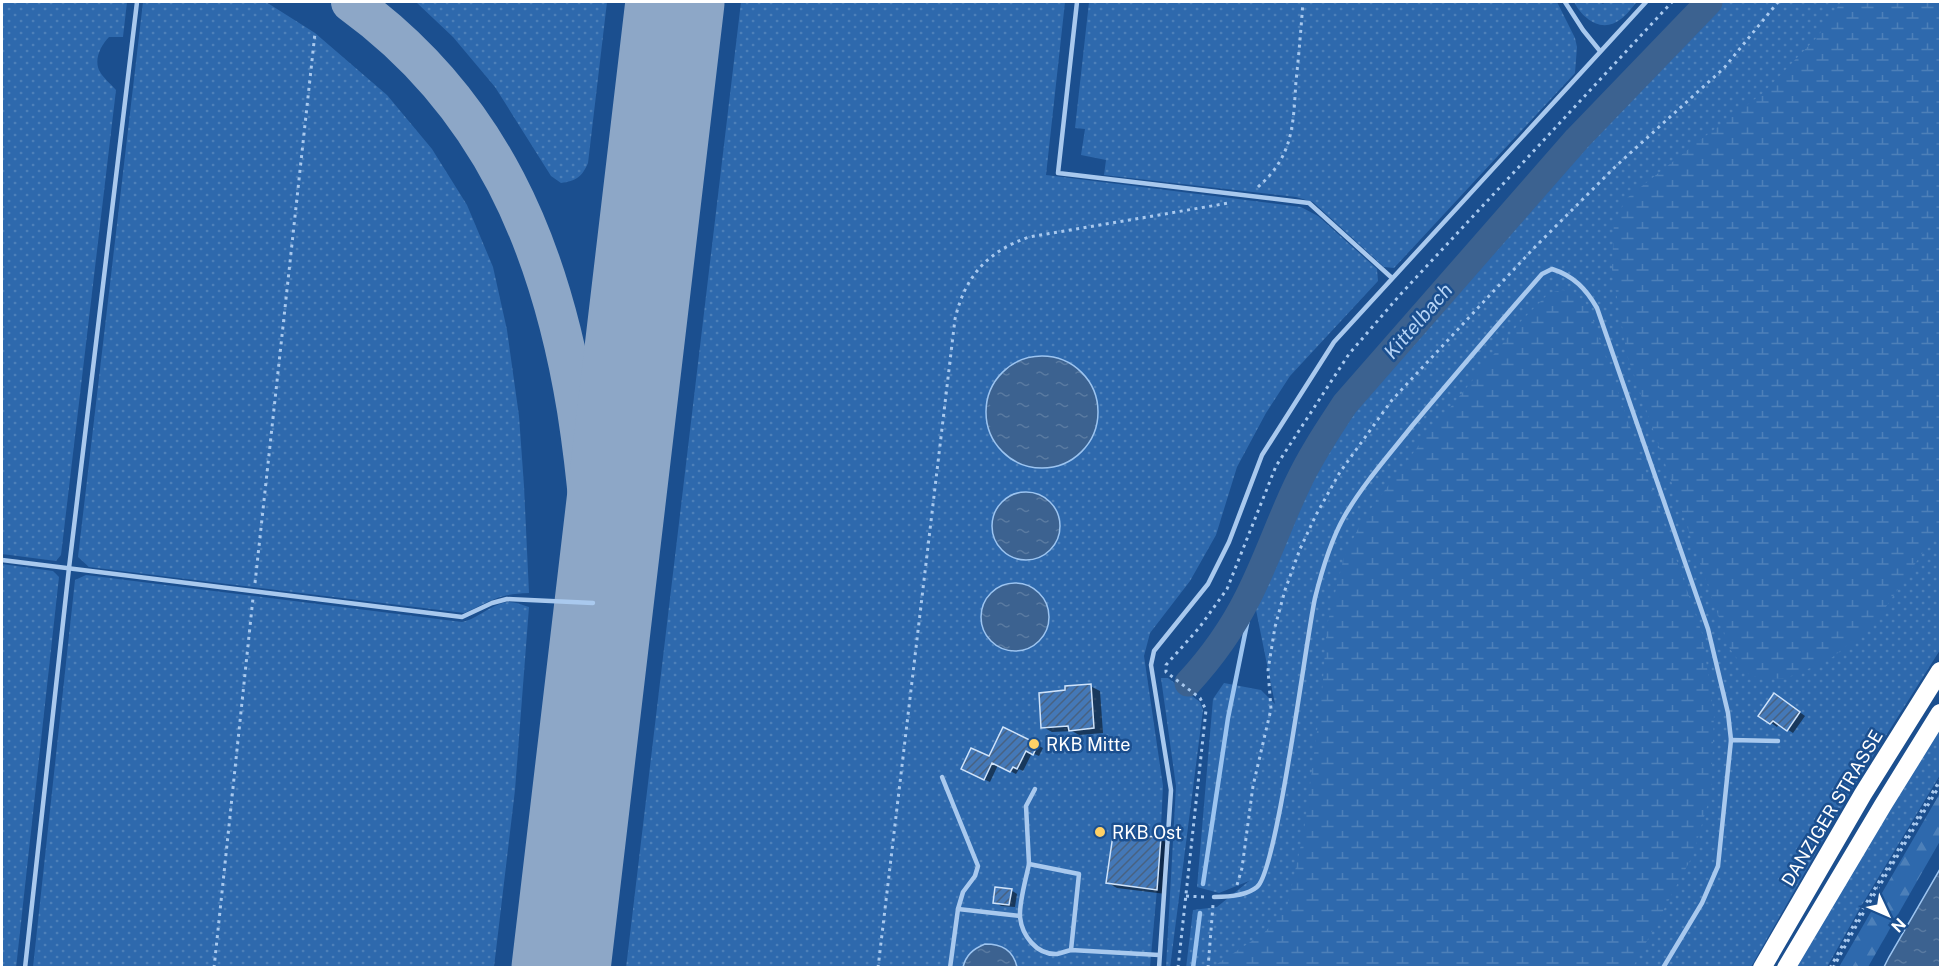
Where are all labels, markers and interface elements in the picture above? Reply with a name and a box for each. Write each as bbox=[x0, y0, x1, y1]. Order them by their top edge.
water label: Kittelbach bbox=[1379, 278, 1457, 364]
street label: DANZIGER STRASSE bbox=[1777, 726, 1887, 890]
place label: RKB Mitte bbox=[1046, 734, 1130, 755]
marker: RKB Mitte bbox=[1027, 737, 1041, 751]
place label: RKB Ost bbox=[1112, 822, 1182, 843]
marker: RKB Ost bbox=[1093, 825, 1107, 839]
north arrow bbox=[1858, 885, 1918, 945]
text: N bbox=[1887, 914, 1910, 936]

